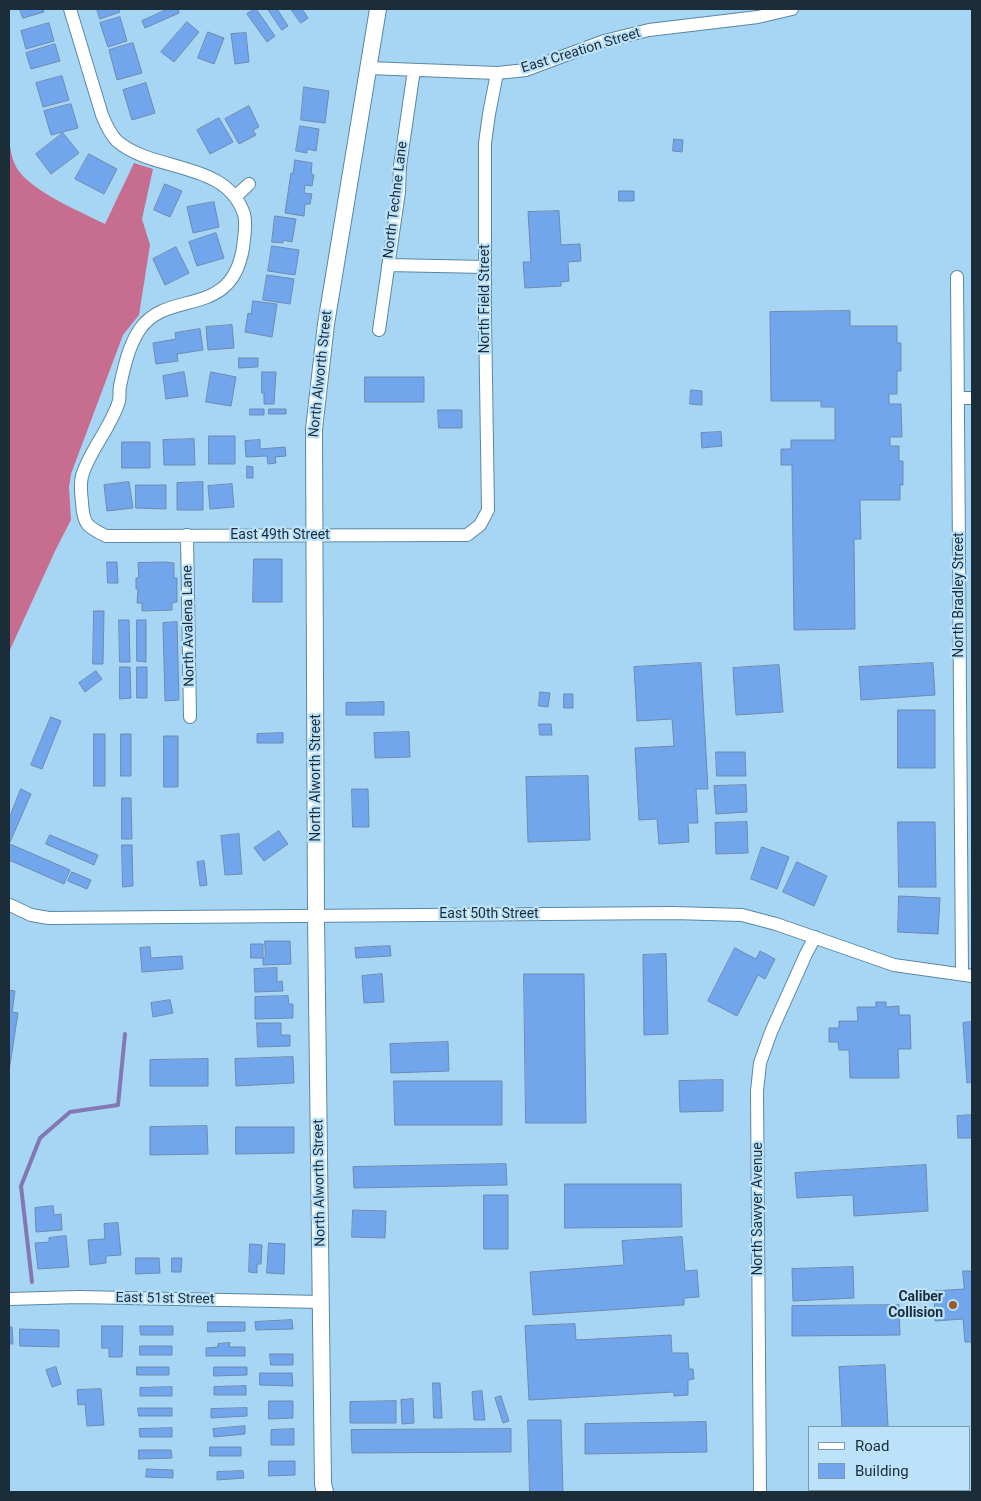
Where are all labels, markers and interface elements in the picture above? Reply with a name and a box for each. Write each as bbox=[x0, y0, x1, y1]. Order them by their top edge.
street label: East Creation Street bbox=[519, 25, 643, 77]
street label: North Techne Lane bbox=[380, 140, 412, 260]
street label: North Field Street bbox=[477, 244, 493, 354]
street label: North Alworth Street bbox=[306, 310, 336, 438]
street label: East 49th Street bbox=[230, 527, 330, 543]
street label: North Bradley Street bbox=[951, 532, 967, 658]
street label: North Avalena Lane bbox=[180, 565, 198, 687]
street label: North Alworth Street bbox=[308, 714, 324, 842]
street label: East 50th Street bbox=[439, 906, 539, 922]
street label: North Alworth Street bbox=[310, 1119, 330, 1247]
street label: North Sawyer Avenue bbox=[750, 1142, 766, 1276]
place label: Caliber Collision bbox=[888, 1289, 943, 1321]
street label: East 51st Street bbox=[115, 1290, 215, 1308]
marker: Caliber Collision bbox=[947, 1299, 959, 1311]
legend bbox=[808, 1426, 971, 1491]
text: Road bbox=[855, 1437, 889, 1455]
text: Building bbox=[855, 1462, 909, 1480]

